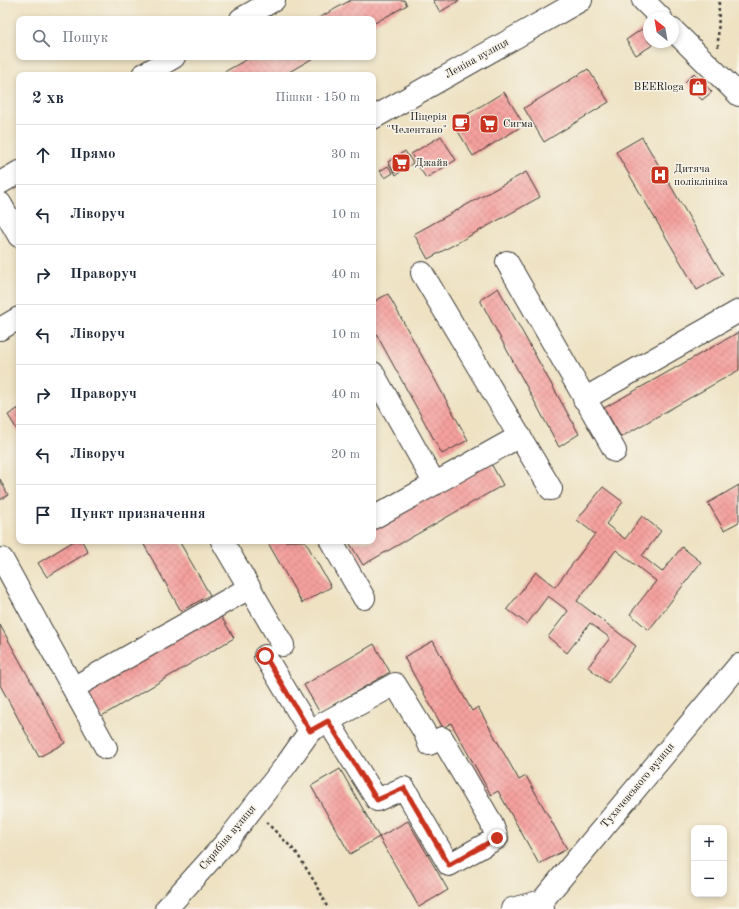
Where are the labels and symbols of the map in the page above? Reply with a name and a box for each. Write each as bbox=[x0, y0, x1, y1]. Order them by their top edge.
north arrow bbox=[643, 12, 679, 48]
street label: Леніна вулиця bbox=[443, 37, 511, 81]
shop icon: BEERloga bbox=[687, 76, 709, 98]
place label: BEERloga bbox=[634, 82, 685, 93]
place label: Піцерія "Челентано" bbox=[386, 112, 447, 136]
cafe icon: Піцерія "Челентано" bbox=[450, 112, 472, 134]
supermarket icon: Сигма bbox=[478, 113, 500, 135]
place label: Сигма bbox=[503, 119, 533, 130]
supermarket icon: Джайв bbox=[390, 152, 412, 174]
place label: Джайв bbox=[415, 158, 448, 169]
hospital icon: Дитяча поліклініка bbox=[649, 164, 671, 186]
place label: Дитяча поліклініка bbox=[674, 164, 729, 188]
route start bbox=[256, 647, 274, 665]
street label: Тухачевського вулиця bbox=[599, 741, 677, 831]
street label: Скрябіна вулиця bbox=[198, 803, 258, 873]
route end bbox=[488, 829, 506, 847]

